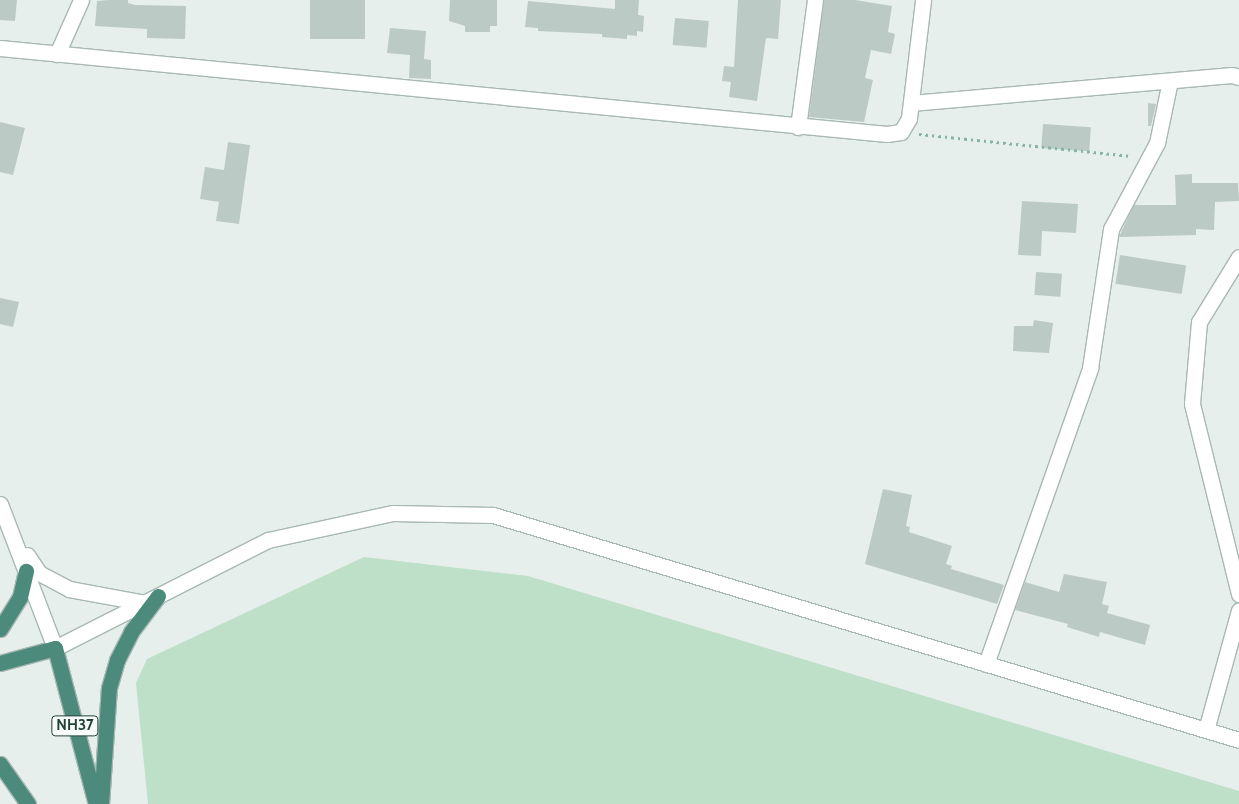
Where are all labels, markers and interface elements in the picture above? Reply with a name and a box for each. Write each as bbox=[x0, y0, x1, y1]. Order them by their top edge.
road number: NH37 bbox=[51, 714, 99, 738]

